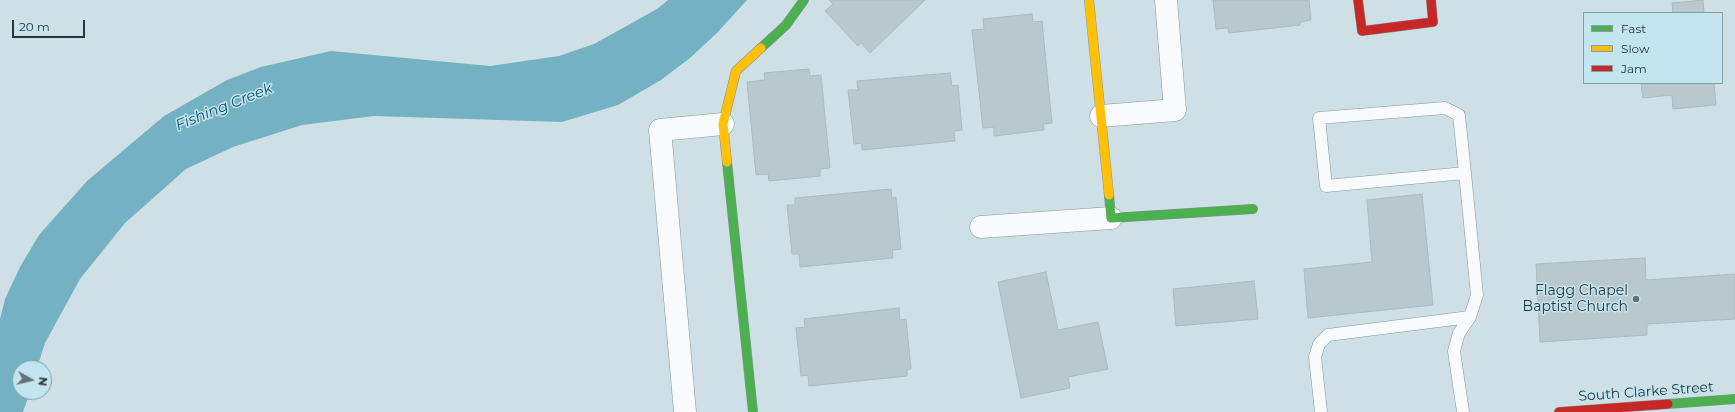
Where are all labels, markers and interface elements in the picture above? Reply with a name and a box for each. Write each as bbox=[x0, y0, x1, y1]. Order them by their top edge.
scale bar bbox=[14, 12, 87, 38]
legend bbox=[1583, 12, 1723, 84]
text: 20 m bbox=[19, 19, 50, 34]
text: Fast bbox=[1621, 21, 1646, 36]
text: Slow bbox=[1621, 41, 1650, 56]
text: Jam bbox=[1621, 61, 1647, 76]
water label: Fishing Creek bbox=[173, 79, 275, 135]
place label: Flagg Chapel Baptist Church bbox=[1523, 283, 1628, 316]
marker: Flagg Chapel Baptist Church bbox=[1631, 294, 1641, 304]
north arrow bbox=[12, 360, 52, 400]
text: N bbox=[35, 376, 50, 387]
street label: South Clarke Street bbox=[1578, 379, 1714, 405]

